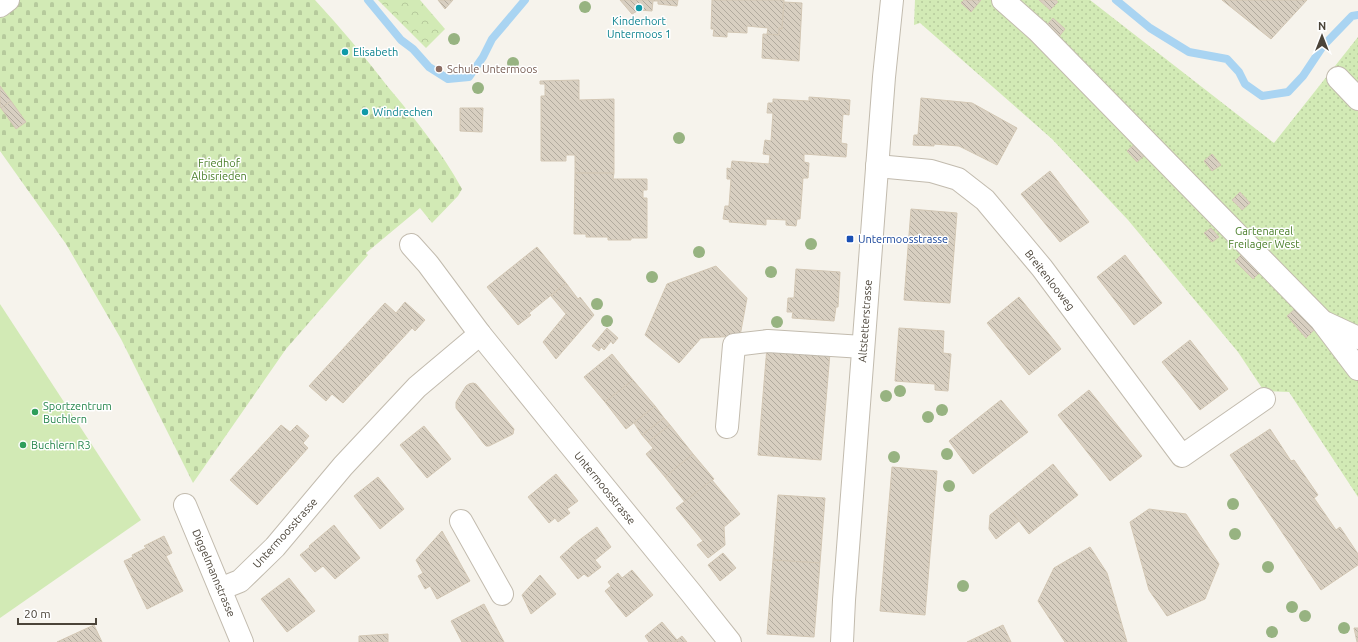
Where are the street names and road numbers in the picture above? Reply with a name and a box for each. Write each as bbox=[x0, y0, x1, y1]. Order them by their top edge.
street label: Breitenlooweg bbox=[1023, 247, 1077, 313]
street label: Altstetterstrasse bbox=[856, 279, 874, 363]
street label: Untermoosstrasse bbox=[572, 449, 638, 527]
street label: Untermoosstrasse bbox=[250, 496, 320, 570]
street label: Diggelmannstrasse bbox=[190, 527, 238, 619]

